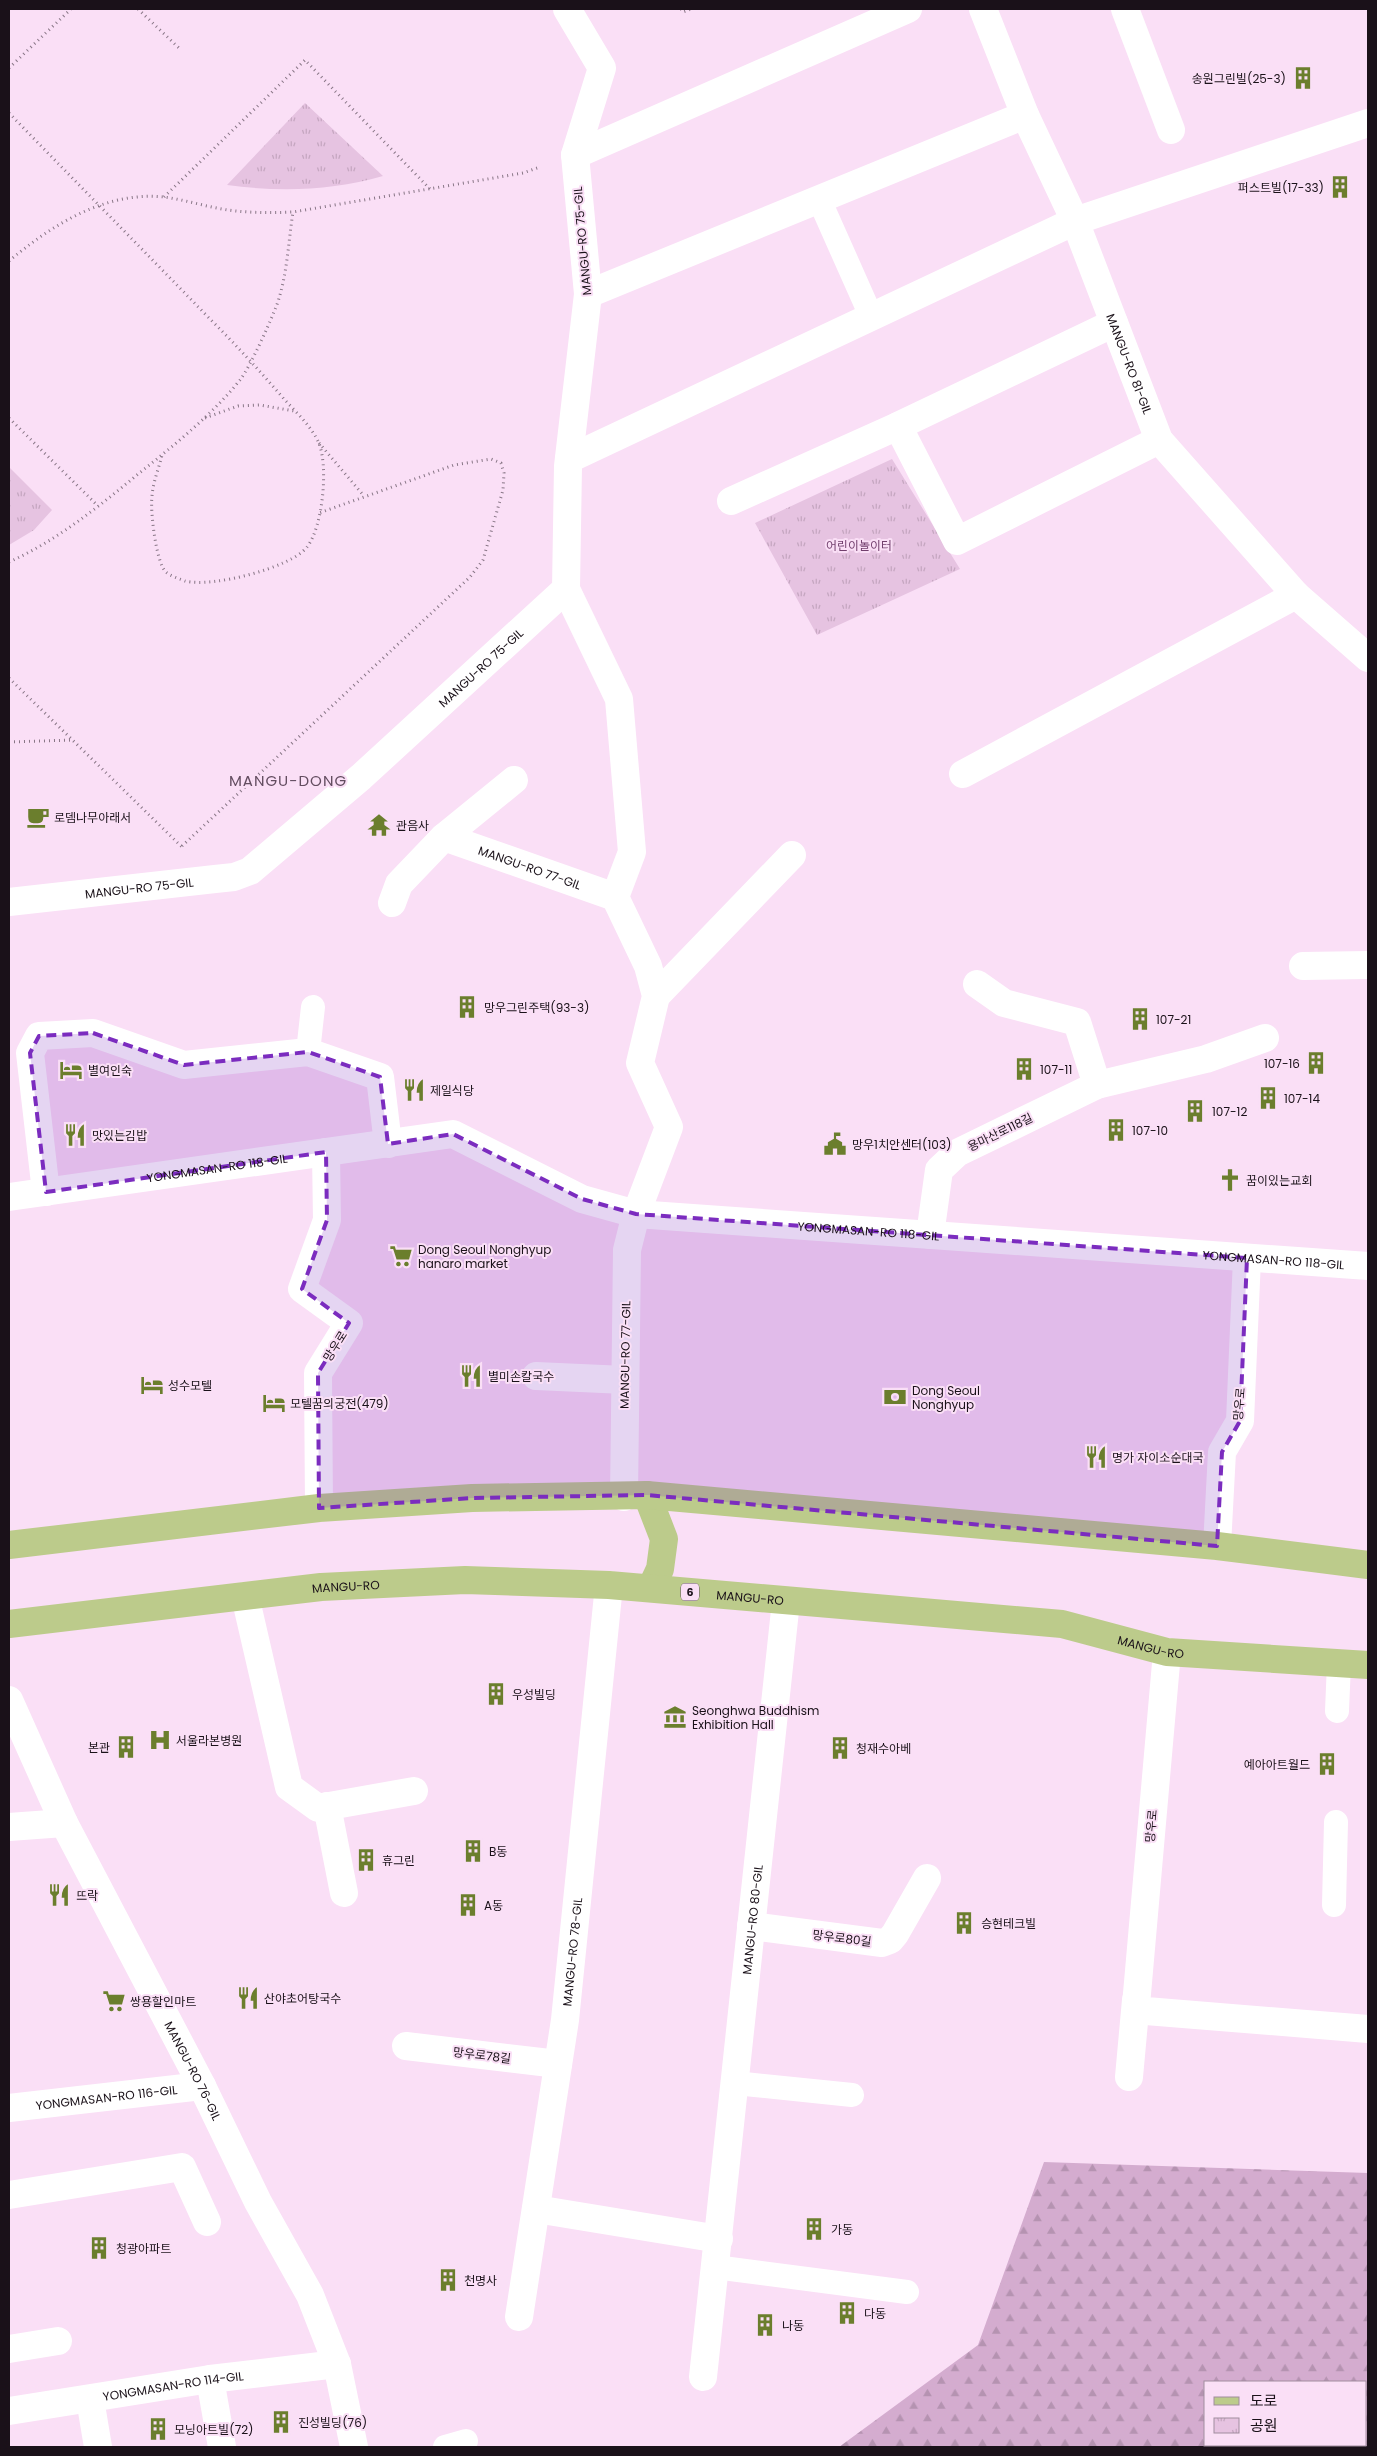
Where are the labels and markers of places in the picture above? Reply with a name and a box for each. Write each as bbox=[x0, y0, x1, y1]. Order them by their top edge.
building icon: 송원그린빌(25-3) bbox=[1290, 65, 1316, 91]
place label: 송원그린빌(25-3) bbox=[1192, 70, 1286, 87]
building icon: 퍼스트빌(17-33) bbox=[1327, 174, 1353, 200]
place label: 퍼스트빌(17-33) bbox=[1238, 179, 1324, 196]
cafe icon: 로뎀나무아래서 bbox=[25, 804, 51, 830]
place label: 로뎀나무아래서 bbox=[54, 809, 131, 826]
temple icon: 관음사 bbox=[366, 812, 392, 838]
place label: 관음사 bbox=[396, 817, 429, 834]
building icon: 망우그린주택(93-3) bbox=[454, 994, 480, 1020]
place label: 망우그린주택(93-3) bbox=[484, 999, 589, 1016]
building icon: 107-21 bbox=[1127, 1006, 1153, 1032]
place label: 107-21 bbox=[1156, 1011, 1191, 1028]
building icon: 107-16 bbox=[1303, 1050, 1329, 1076]
place label: 107-16 bbox=[1264, 1055, 1300, 1072]
building icon: 107-11 bbox=[1011, 1056, 1037, 1082]
hotel icon: 별여인숙 bbox=[58, 1057, 84, 1083]
place label: 107-11 bbox=[1040, 1061, 1072, 1078]
place label: 별여인숙 bbox=[88, 1062, 132, 1079]
restaurant icon: 제일식당 bbox=[401, 1077, 427, 1103]
place label: 제일식당 bbox=[430, 1082, 474, 1099]
building icon: 107-14 bbox=[1255, 1085, 1281, 1111]
place label: 107-14 bbox=[1284, 1090, 1320, 1107]
building icon: 107-12 bbox=[1182, 1098, 1208, 1124]
place label: 107-12 bbox=[1212, 1103, 1247, 1120]
building icon: 107-10 bbox=[1103, 1117, 1129, 1143]
restaurant icon: 맛있는김밥 bbox=[62, 1122, 88, 1148]
place label: 107-10 bbox=[1132, 1122, 1168, 1139]
place label: 맛있는김밥 bbox=[92, 1127, 147, 1144]
public building icon: 망우1치안센터(103) bbox=[822, 1131, 848, 1157]
place label: 망우1치안센터(103) bbox=[852, 1136, 951, 1153]
church icon: 꿈이있는교회 bbox=[1217, 1167, 1243, 1193]
place label: 꿈이있는교회 bbox=[1246, 1172, 1312, 1189]
place label: Dong Seoul Nonghyup hanaro market bbox=[418, 1241, 551, 1272]
supermarket icon: Dong Seoul Nonghyup hanaro market bbox=[388, 1243, 414, 1269]
restaurant icon: 별미손칼국수 bbox=[458, 1363, 484, 1389]
place label: 별미손칼국수 bbox=[488, 1368, 554, 1385]
hotel icon: 성수모텔 bbox=[139, 1372, 165, 1398]
place label: 성수모텔 bbox=[168, 1377, 212, 1394]
place label: Dong Seoul Nonghyup bbox=[912, 1382, 980, 1413]
bank icon: Dong Seoul Nonghyup bbox=[882, 1384, 908, 1410]
hotel icon: 모텔꿈의궁전(479) bbox=[261, 1390, 287, 1416]
place label: 모텔꿈의궁전(479) bbox=[290, 1395, 389, 1412]
restaurant icon: 명가 자이소순대국 bbox=[1083, 1444, 1109, 1470]
place label: 명가 자이소순대국 bbox=[1112, 1449, 1204, 1466]
building icon: 우성빌딩 bbox=[483, 1681, 509, 1707]
place label: 우성빌딩 bbox=[512, 1686, 556, 1703]
place label: Seonghwa Buddhism Exhibition Hall bbox=[692, 1702, 819, 1733]
museum icon: Seonghwa Buddhism Exhibition Hall bbox=[662, 1704, 688, 1730]
hospital icon: 서울라본병원 bbox=[147, 1727, 173, 1753]
place label: 서울라본병원 bbox=[176, 1732, 242, 1749]
building icon: 본관 bbox=[113, 1734, 139, 1760]
building icon: 청재수아베 bbox=[827, 1735, 853, 1761]
place label: 본관 bbox=[88, 1739, 110, 1756]
place label: 청재수아베 bbox=[856, 1740, 911, 1757]
building icon: 예아아트월드 bbox=[1314, 1751, 1340, 1777]
place label: 예아아트월드 bbox=[1244, 1756, 1310, 1773]
building icon: B동 bbox=[460, 1838, 486, 1864]
place label: B동 bbox=[489, 1843, 507, 1860]
building icon: 휴그린 bbox=[353, 1847, 379, 1873]
place label: 휴그린 bbox=[382, 1852, 415, 1869]
restaurant icon: 뜨락 bbox=[46, 1882, 72, 1908]
place label: 뜨락 bbox=[76, 1887, 98, 1904]
building icon: A동 bbox=[455, 1892, 481, 1918]
place label: A동 bbox=[484, 1897, 503, 1914]
building icon: 승현테크빌 bbox=[951, 1910, 977, 1936]
place label: 승현테크빌 bbox=[981, 1915, 1036, 1932]
restaurant icon: 산야초어탕국수 bbox=[235, 1985, 261, 2011]
supermarket icon: 쌍용할인마트 bbox=[101, 1988, 127, 2014]
place label: 산야초어탕국수 bbox=[264, 1990, 341, 2007]
place label: 쌍용할인마트 bbox=[130, 1993, 196, 2010]
building icon: 가동 bbox=[801, 2216, 827, 2242]
place label: 가동 bbox=[831, 2221, 853, 2238]
building icon: 청광아파트 bbox=[86, 2235, 112, 2261]
place label: 청광아파트 bbox=[116, 2240, 171, 2257]
building icon: 천명사 bbox=[435, 2267, 461, 2293]
place label: 천명사 bbox=[464, 2272, 497, 2289]
building icon: 다동 bbox=[834, 2300, 860, 2326]
place label: 다동 bbox=[864, 2305, 886, 2322]
building icon: 나동 bbox=[752, 2312, 778, 2338]
place label: 나동 bbox=[782, 2317, 804, 2334]
building icon: 진성빌딩(76) bbox=[268, 2409, 294, 2435]
place label: 진성빌딩(76) bbox=[298, 2414, 367, 2431]
building icon: 모닝아트빌(72) bbox=[145, 2416, 171, 2442]
place label: 모닝아트빌(72) bbox=[174, 2421, 254, 2438]

